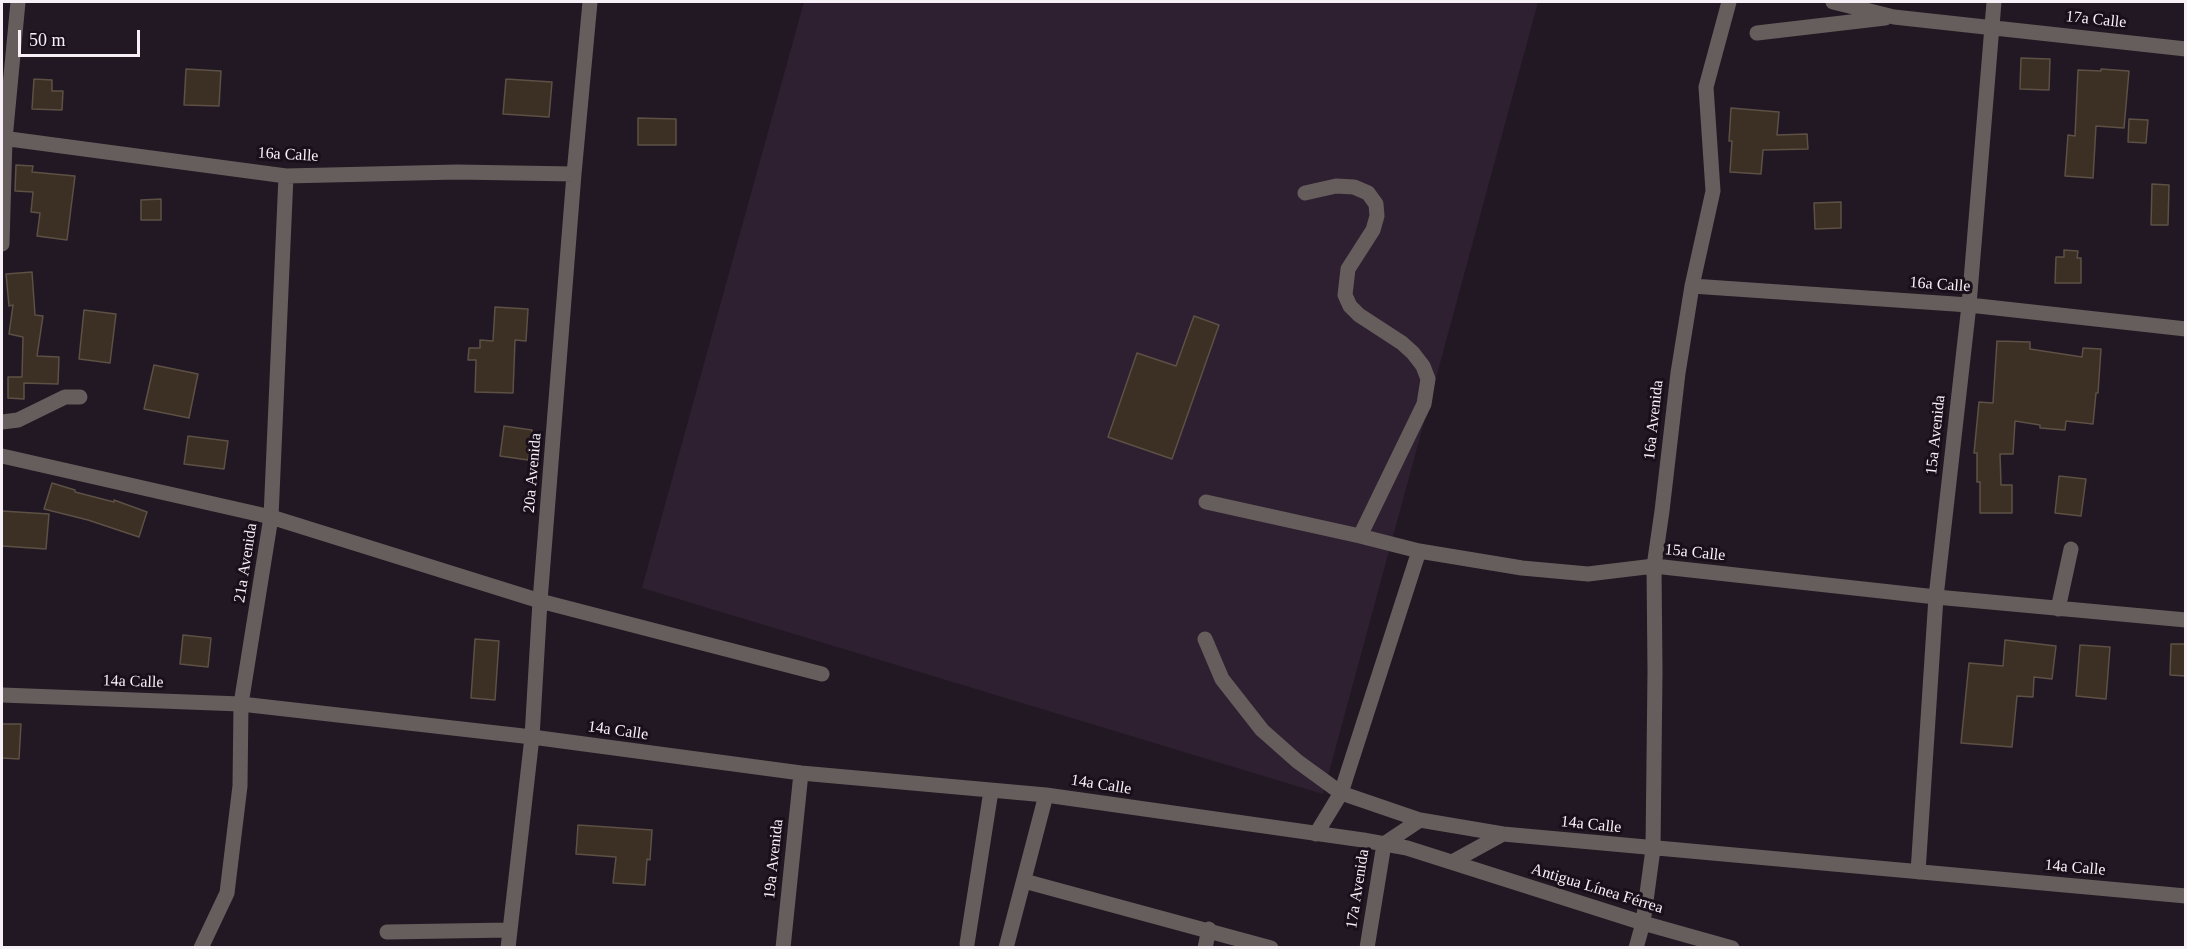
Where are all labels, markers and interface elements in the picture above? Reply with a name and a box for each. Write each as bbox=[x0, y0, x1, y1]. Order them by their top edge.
street label: 17a Calle bbox=[2065, 7, 2127, 33]
scale bar bbox=[21, 18, 142, 56]
text: 50 m bbox=[29, 30, 66, 50]
street label: 16a Calle bbox=[257, 144, 319, 166]
street label: 16a Calle bbox=[1909, 273, 1971, 297]
street label: 16a Avenida bbox=[1640, 379, 1668, 461]
street label: 15a Avenida bbox=[1922, 394, 1950, 476]
street label: 20a Avenida bbox=[520, 432, 546, 514]
street label: 21a Avenida bbox=[230, 522, 262, 604]
street label: 15a Calle bbox=[1664, 540, 1726, 566]
street label: 14a Calle bbox=[102, 671, 164, 693]
street label: 14a Calle bbox=[587, 717, 649, 745]
street label: 14a Calle bbox=[1069, 771, 1133, 799]
street label: 14a Calle bbox=[1560, 812, 1622, 838]
street label: 19a Avenida bbox=[760, 818, 788, 900]
street label: 17a Avenida bbox=[1342, 848, 1374, 930]
street label: 14a Calle bbox=[2044, 856, 2106, 880]
street label: Antigua Línea Férrea bbox=[1529, 860, 1665, 918]

